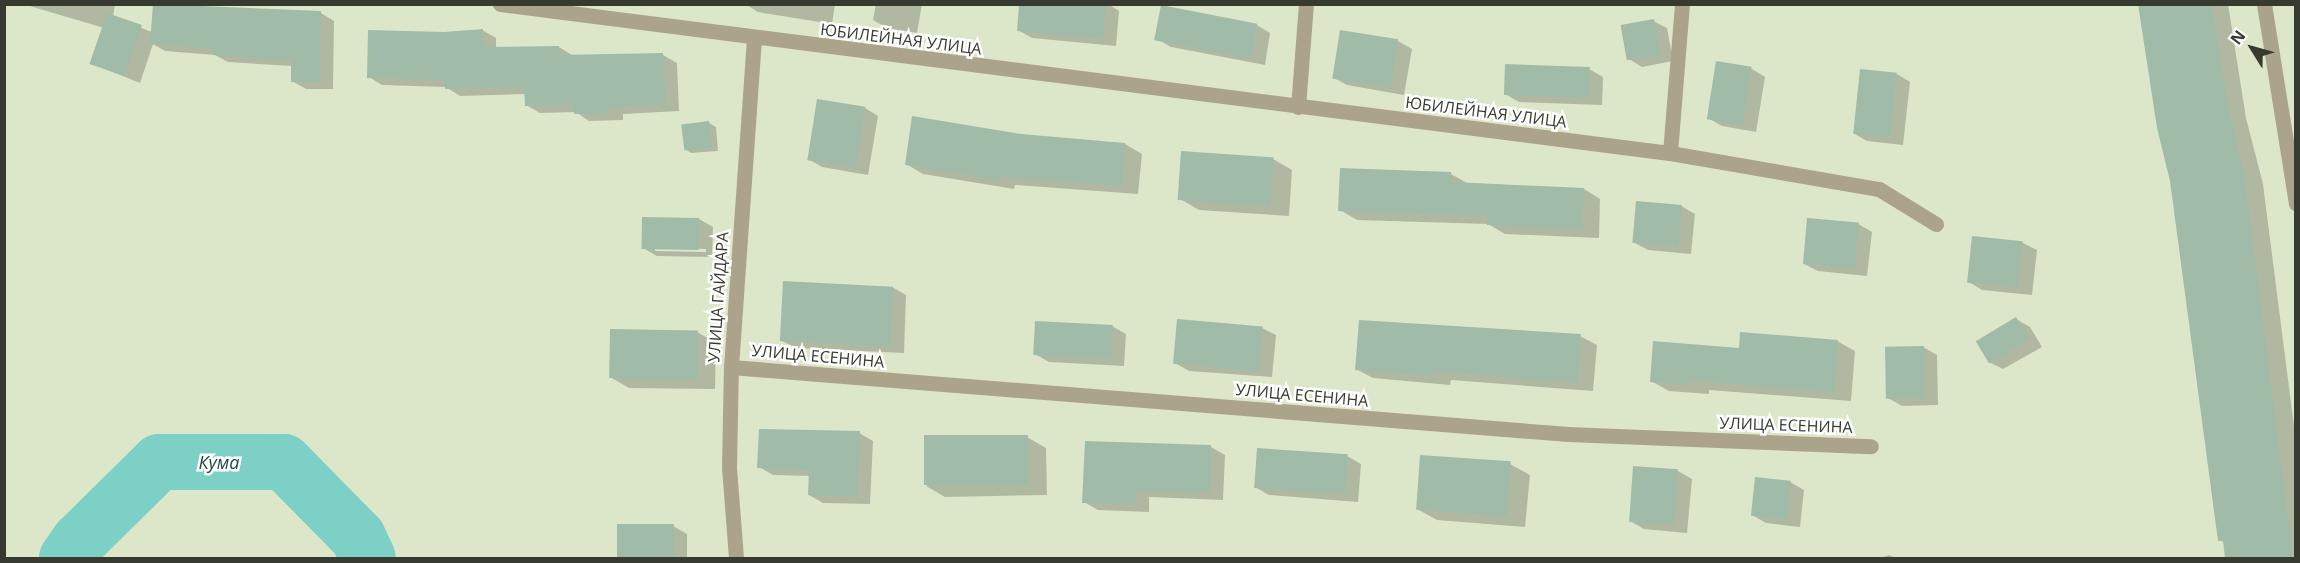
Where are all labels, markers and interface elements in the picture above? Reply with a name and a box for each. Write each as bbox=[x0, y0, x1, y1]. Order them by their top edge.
north arrow bbox=[2222, 18, 2282, 78]
street label: ЮБИЛЕЙНАЯ УЛИЦА bbox=[819, 20, 983, 58]
text: N bbox=[2225, 25, 2250, 49]
street label: ЮБИЛЕЙНАЯ УЛИЦА bbox=[1404, 93, 1568, 131]
street label: УЛИЦА ГАЙДАРА bbox=[704, 231, 732, 363]
street label: УЛИЦА ЕСЕНИНА bbox=[751, 341, 885, 371]
street label: УЛИЦА ЕСЕНИНА bbox=[1235, 380, 1369, 410]
street label: УЛИЦА ЕСЕНИНА bbox=[1719, 413, 1853, 437]
water label: Кума bbox=[198, 451, 240, 473]

